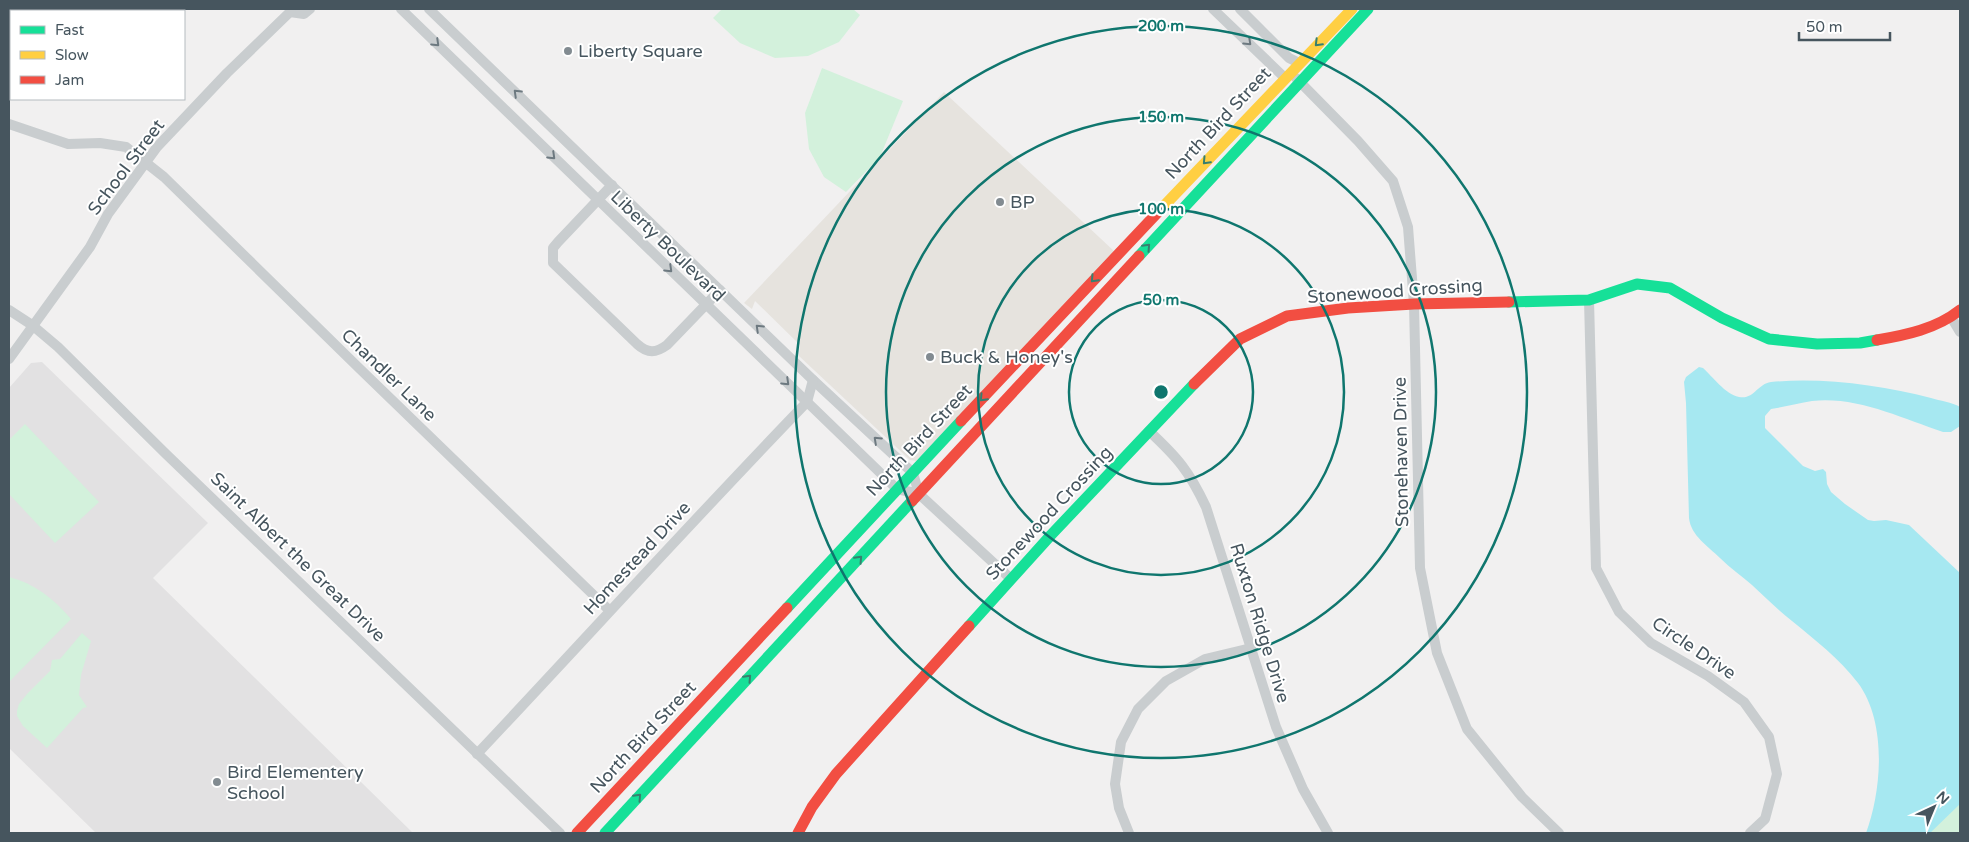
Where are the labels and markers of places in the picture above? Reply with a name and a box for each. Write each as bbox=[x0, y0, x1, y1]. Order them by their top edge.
place label: Liberty Square bbox=[578, 40, 703, 62]
marker: Liberty Square bbox=[562, 45, 574, 57]
place label: BP bbox=[1010, 191, 1035, 213]
marker: BP bbox=[994, 196, 1006, 208]
place label: Buck & Honey's bbox=[940, 346, 1073, 368]
marker: Buck & Honey's bbox=[924, 351, 936, 363]
centre of rings bbox=[1152, 383, 1170, 401]
place label: Bird Elementery School bbox=[227, 761, 364, 804]
marker: Bird Elementery School bbox=[211, 776, 223, 788]

